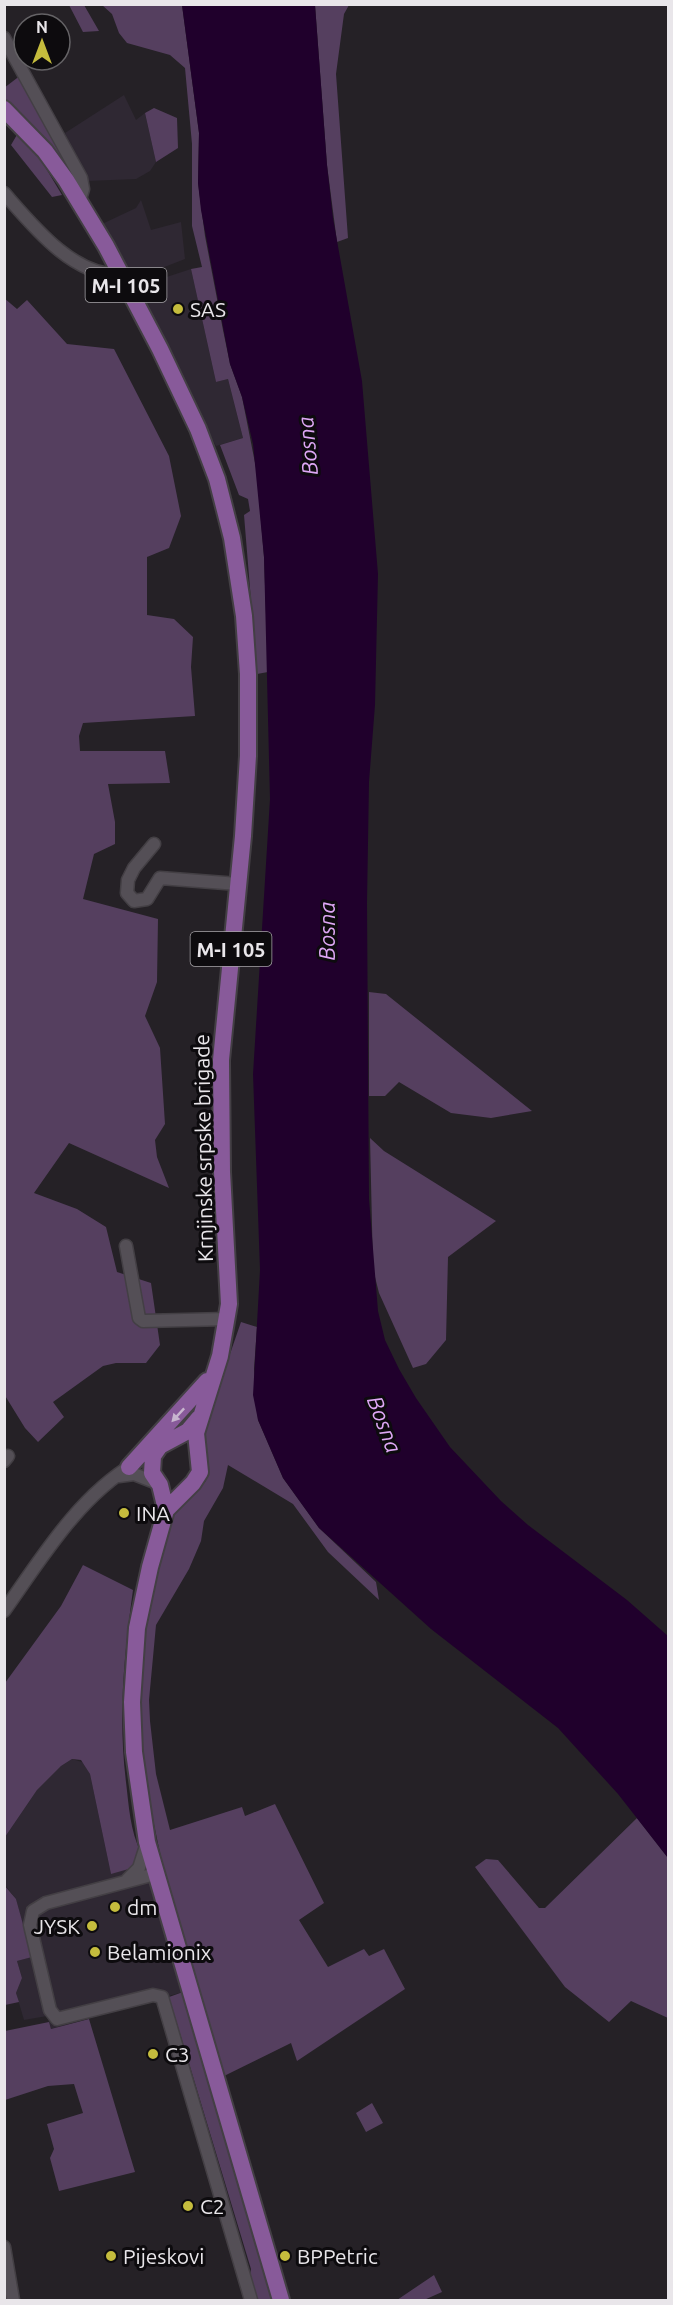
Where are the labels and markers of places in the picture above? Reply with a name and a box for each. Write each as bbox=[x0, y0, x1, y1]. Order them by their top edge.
place label: SAS bbox=[190, 297, 226, 321]
marker: SAS bbox=[171, 302, 185, 316]
place label: INA bbox=[136, 1501, 170, 1525]
marker: INA bbox=[117, 1506, 131, 1520]
place label: dm bbox=[127, 1895, 157, 1919]
marker: dm bbox=[108, 1900, 122, 1914]
place label: JYSK bbox=[34, 1914, 80, 1938]
marker: JYSK bbox=[85, 1919, 99, 1933]
place label: Belamionix bbox=[107, 1940, 212, 1964]
marker: Belamionix bbox=[88, 1945, 102, 1959]
place label: C3 bbox=[165, 2042, 190, 2066]
marker: C3 bbox=[146, 2047, 160, 2061]
place label: C2 bbox=[200, 2194, 225, 2218]
marker: C2 bbox=[181, 2199, 195, 2213]
place label: Pijeskovi bbox=[123, 2244, 204, 2268]
place label: BPPetric bbox=[297, 2244, 378, 2268]
marker: Pijeskovi bbox=[104, 2249, 118, 2263]
marker: BPPetric bbox=[278, 2249, 292, 2263]

